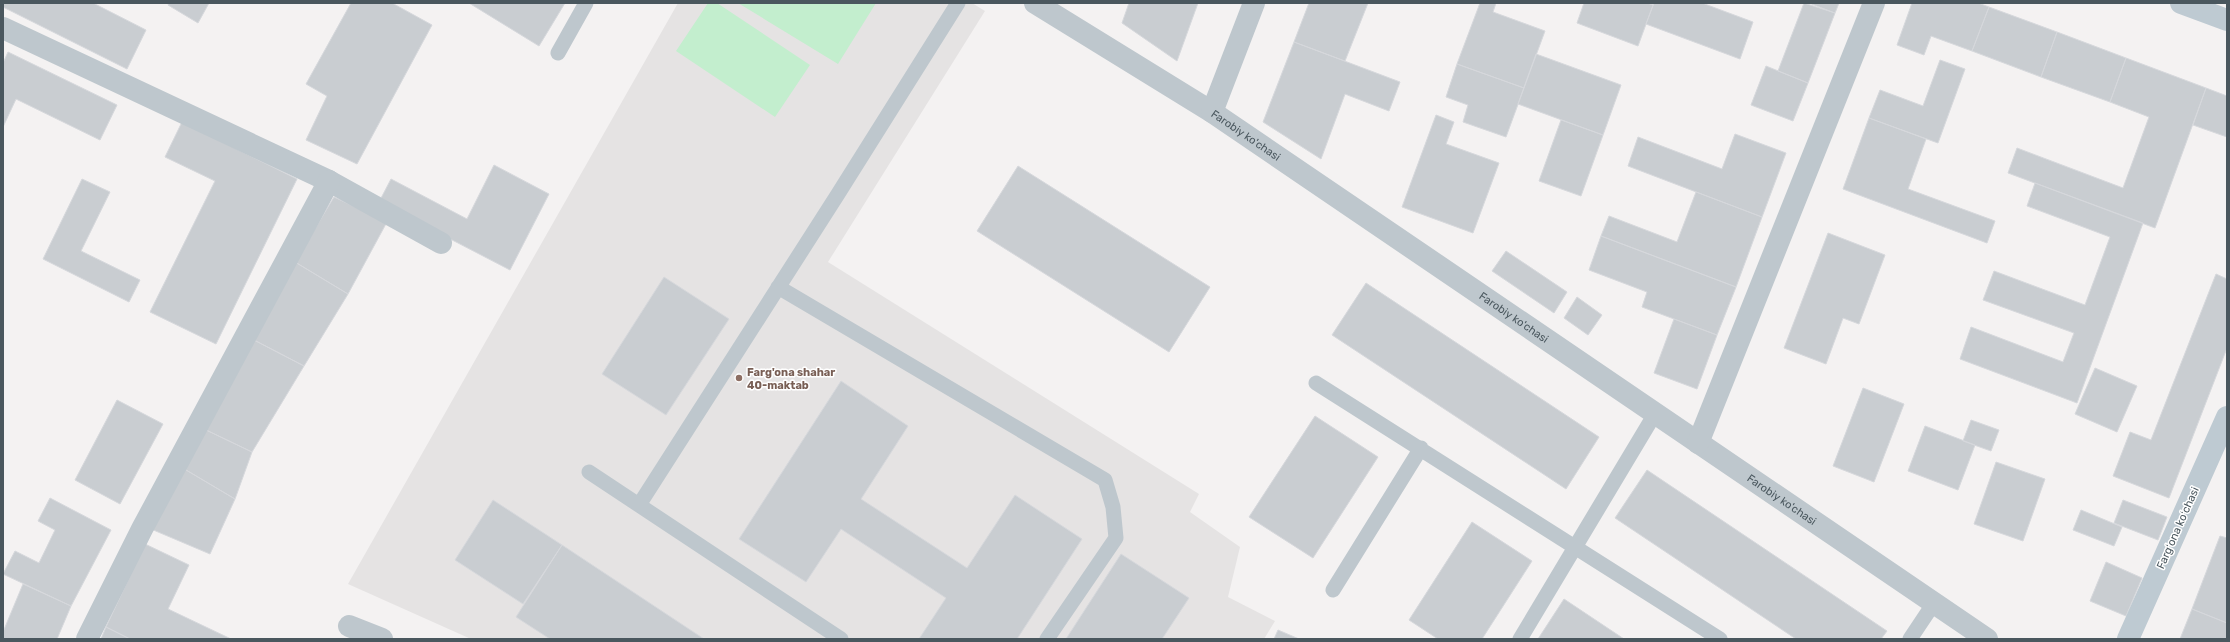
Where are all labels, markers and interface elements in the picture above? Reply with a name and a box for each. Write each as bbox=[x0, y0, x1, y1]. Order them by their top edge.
street label: Farobiy ko'chasi bbox=[1209, 107, 1283, 163]
street label: Farobiy ko'chasi bbox=[1477, 289, 1551, 345]
place label: Farg'ona shahar 40-maktab bbox=[747, 366, 835, 392]
marker: Farg'ona shahar 40-maktab bbox=[734, 373, 744, 383]
street label: Farobiy ko'chasi bbox=[1745, 471, 1819, 528]
street label: Fargʻona koʻchasi bbox=[2154, 485, 2202, 571]

